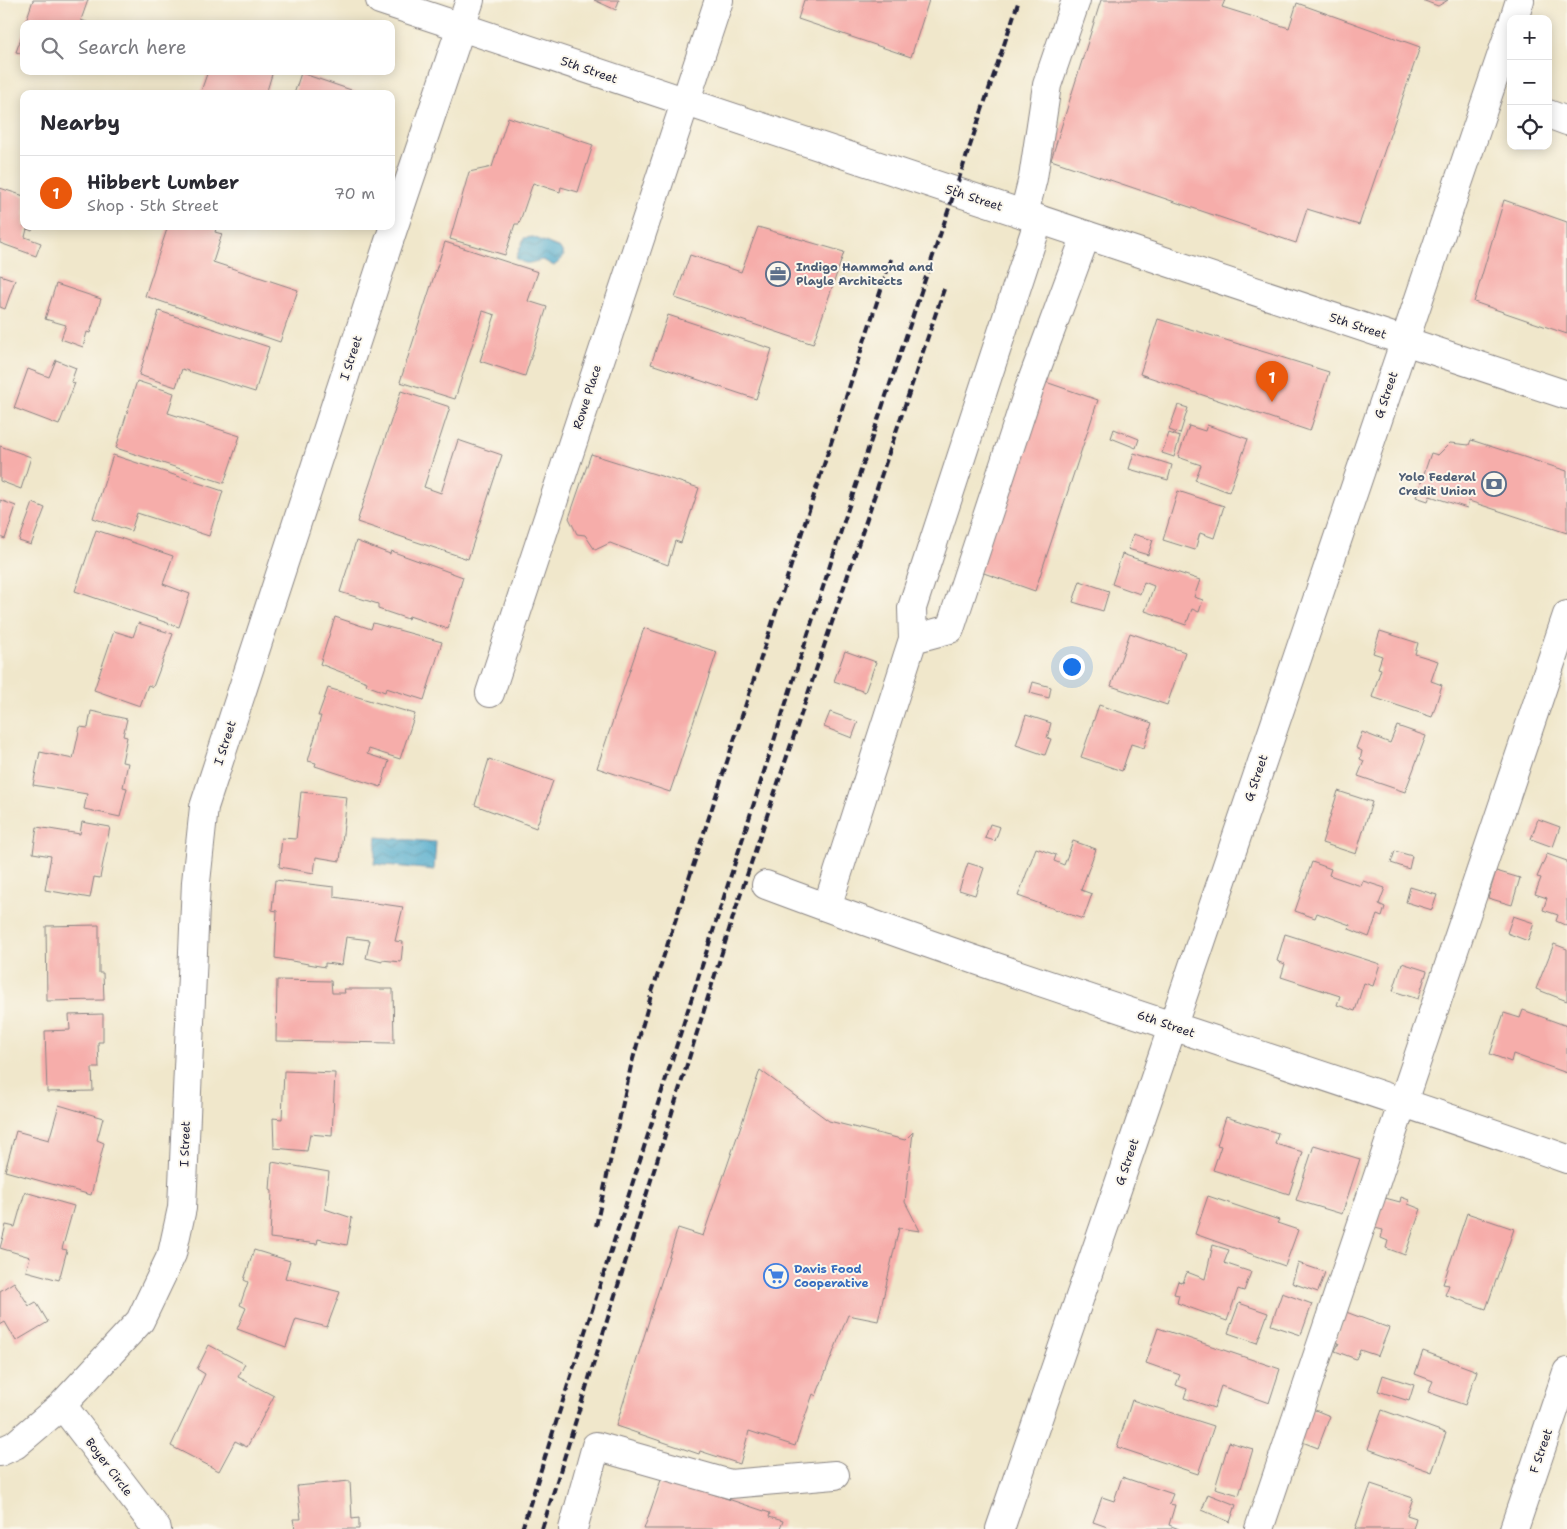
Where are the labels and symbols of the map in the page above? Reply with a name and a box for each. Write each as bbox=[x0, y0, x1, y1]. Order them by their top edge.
street label: 5th Street bbox=[558, 53, 620, 87]
street label: 5th Street bbox=[943, 181, 1005, 215]
place label: Indigo Hammond and Playle Architects bbox=[796, 259, 933, 289]
office icon: Indigo Hammond and Playle Architects bbox=[765, 261, 791, 287]
street label: 5th Street bbox=[1327, 309, 1389, 343]
street label: I Street bbox=[336, 334, 366, 382]
pin: 1 bbox=[1256, 361, 1288, 402]
street label: Rowe Place bbox=[569, 363, 605, 431]
street label: G Street bbox=[1371, 369, 1401, 421]
place label: Yolo Federal Credit Union bbox=[1399, 469, 1476, 499]
bank icon: Yolo Federal Credit Union bbox=[1481, 471, 1507, 497]
your location bbox=[1059, 654, 1085, 680]
street label: I Street bbox=[210, 719, 240, 767]
street label: G Street bbox=[1241, 752, 1271, 804]
street label: 6th Street bbox=[1135, 1007, 1197, 1041]
street label: I Street bbox=[176, 1121, 194, 1167]
street label: G Street bbox=[1112, 1136, 1142, 1188]
place label: Davis Food Cooperative bbox=[794, 1261, 869, 1291]
supermarket icon: Davis Food Cooperative bbox=[763, 1263, 789, 1289]
street label: F Street bbox=[1526, 1427, 1556, 1475]
street label: Boyer Circle bbox=[82, 1435, 136, 1500]

